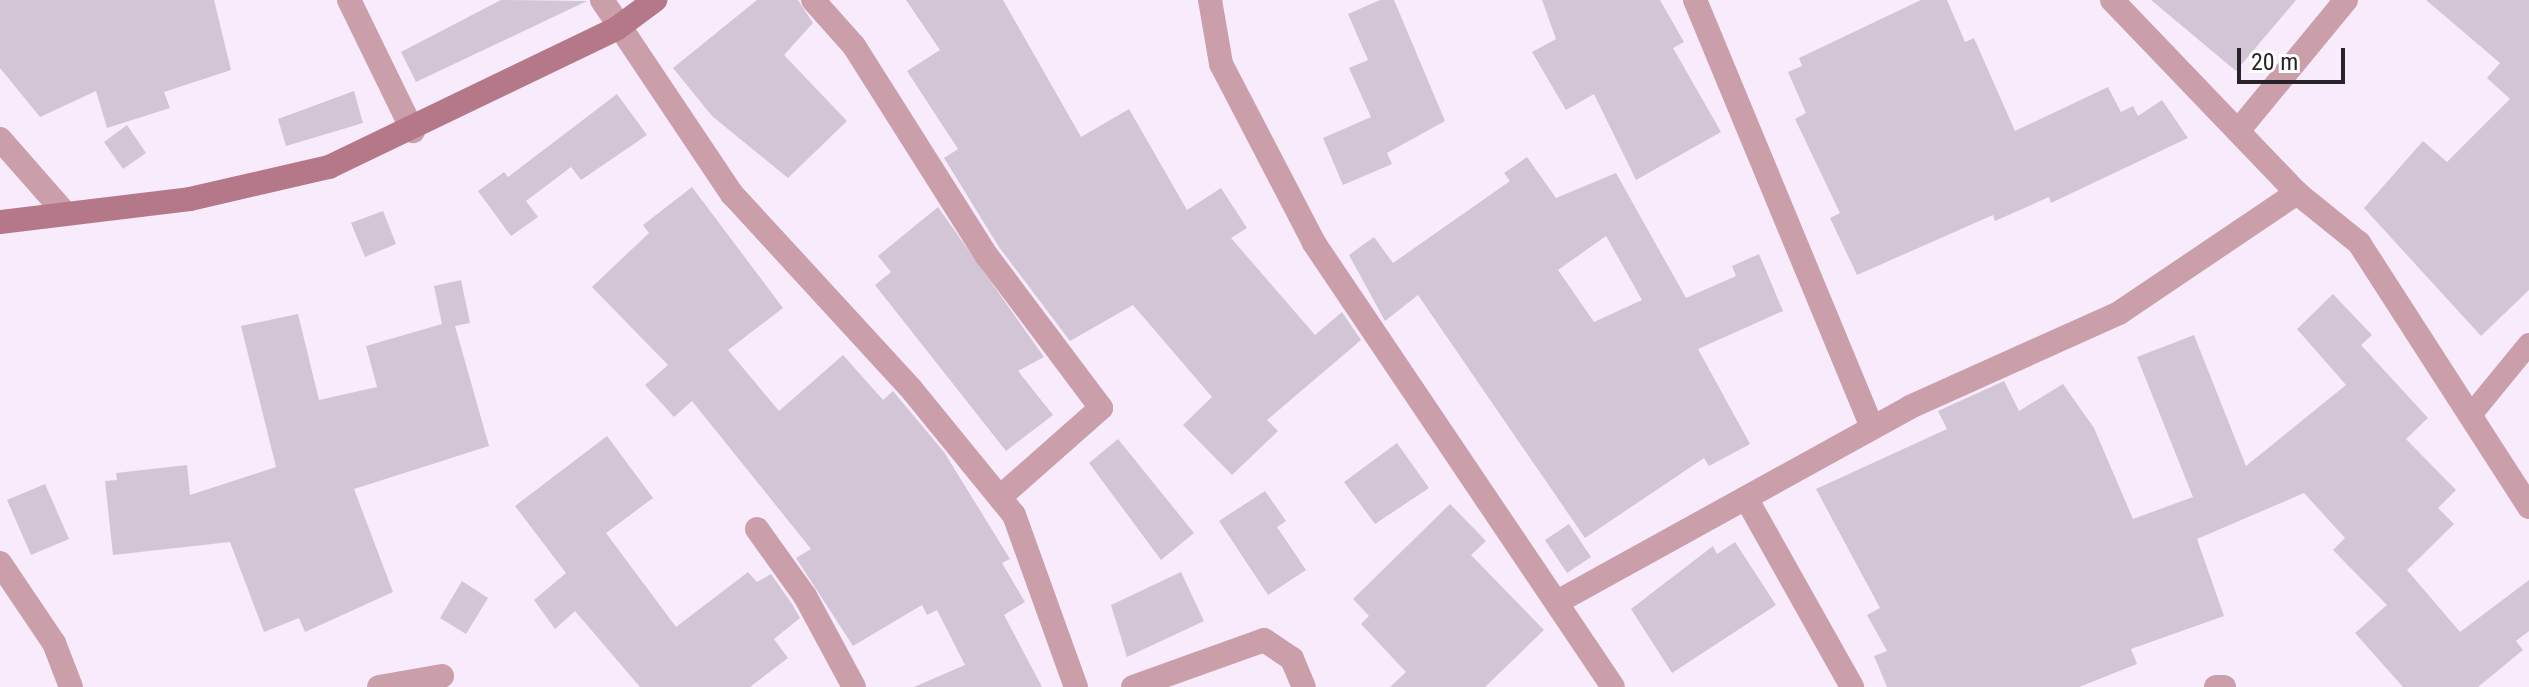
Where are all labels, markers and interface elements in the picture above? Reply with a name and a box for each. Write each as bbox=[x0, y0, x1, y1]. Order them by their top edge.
scale bar bbox=[2241, 32, 2349, 82]
text: 20 m bbox=[2251, 48, 2298, 76]

